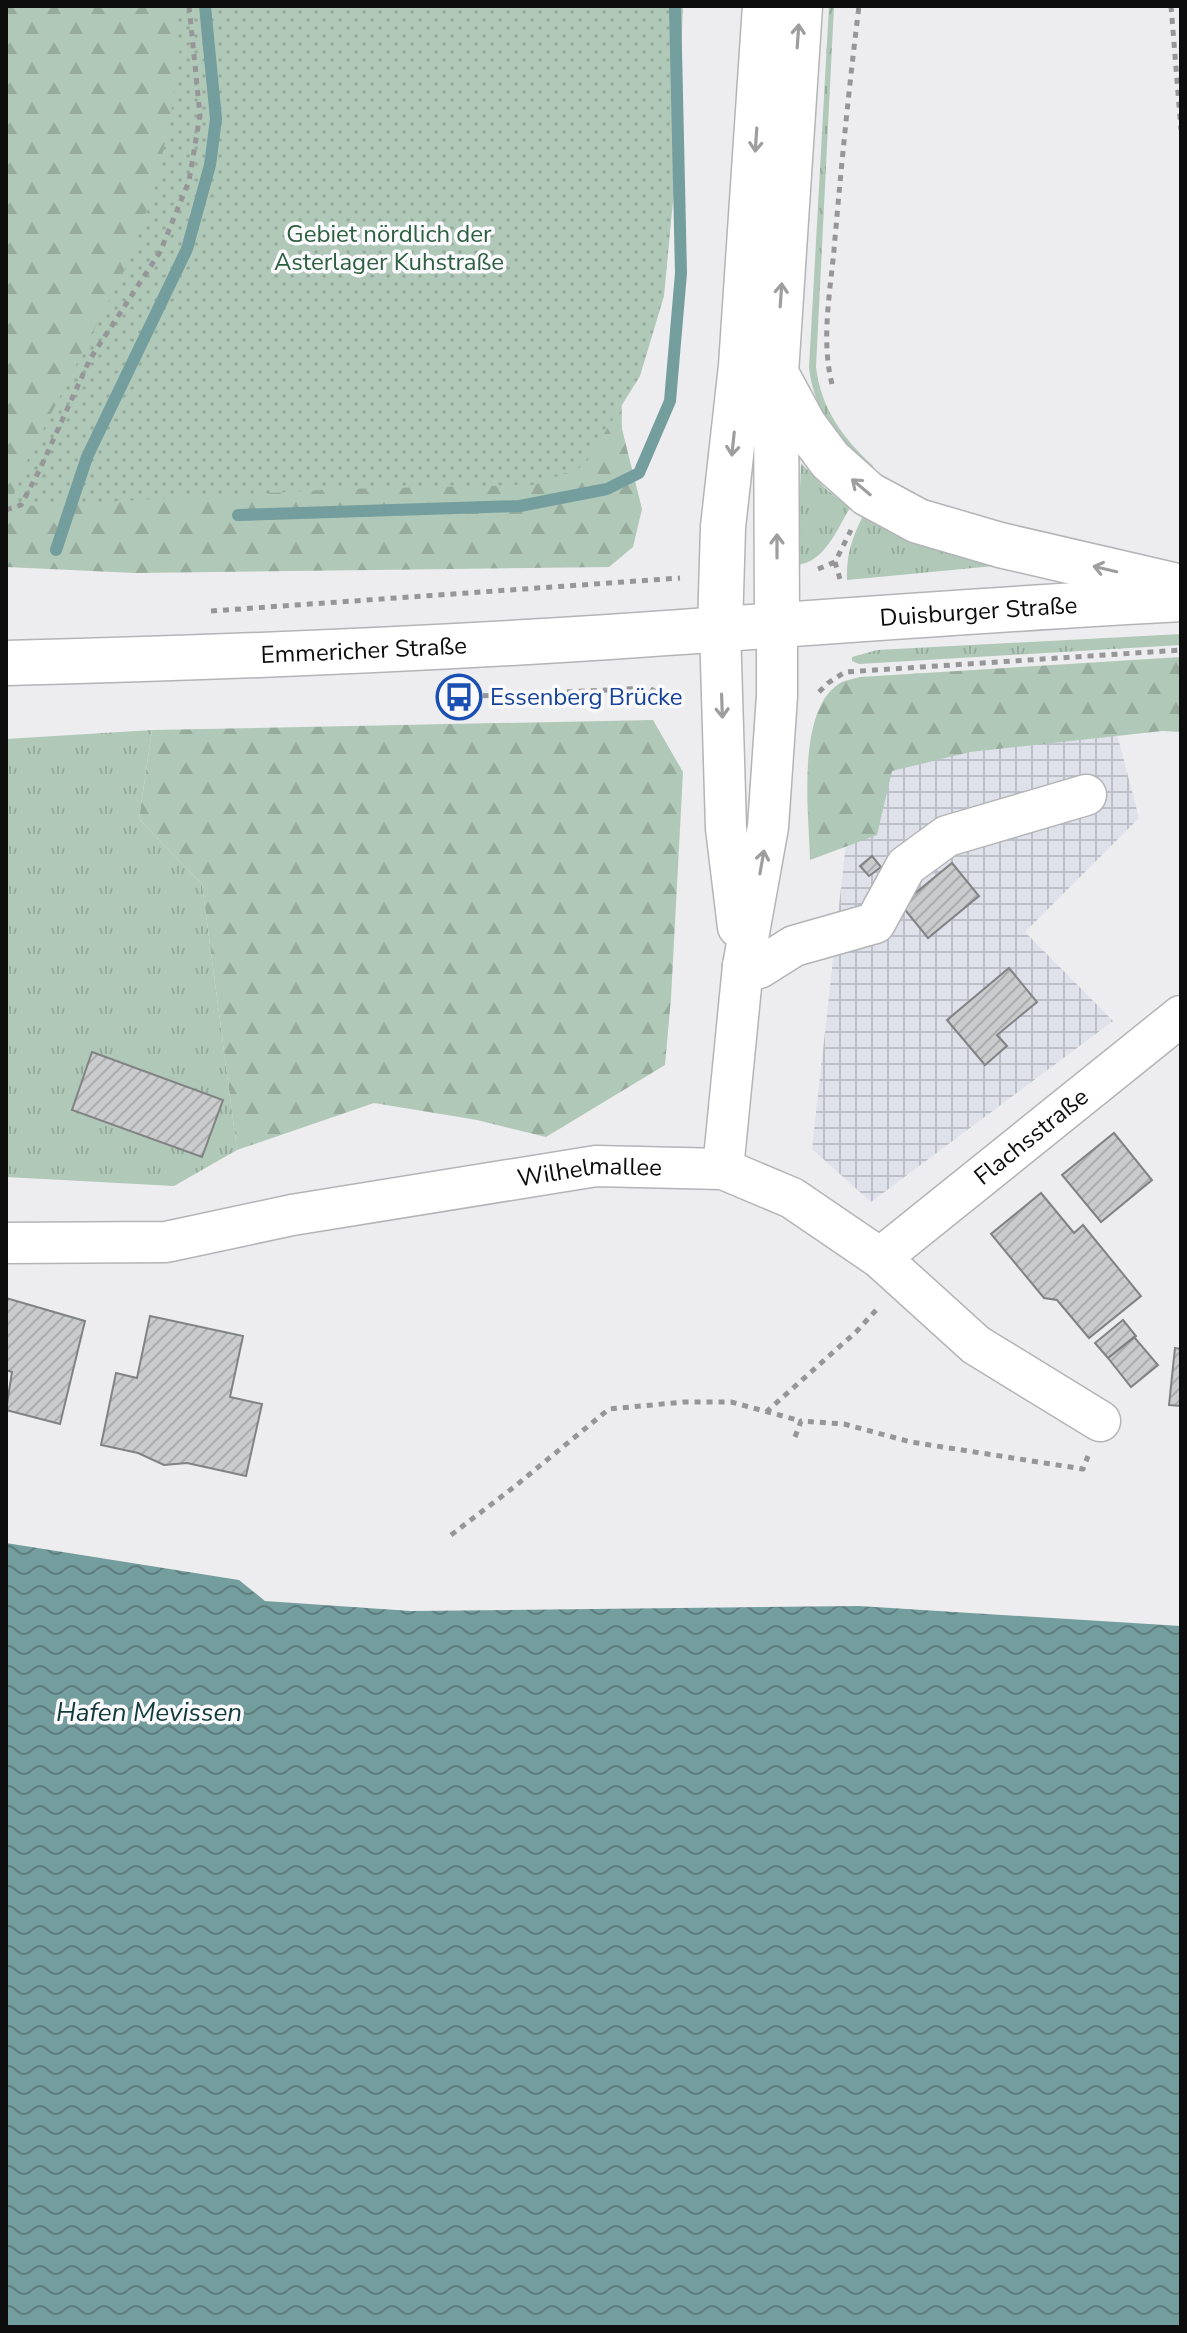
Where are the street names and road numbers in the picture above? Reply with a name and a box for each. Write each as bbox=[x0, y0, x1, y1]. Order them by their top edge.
street label: Duisburger Straße bbox=[879, 589, 1078, 634]
street label: Emmericher Straße bbox=[260, 629, 468, 671]
street label: Flachsstraße bbox=[967, 1081, 1095, 1192]
street label: Wilhelmallee bbox=[515, 1150, 662, 1194]

